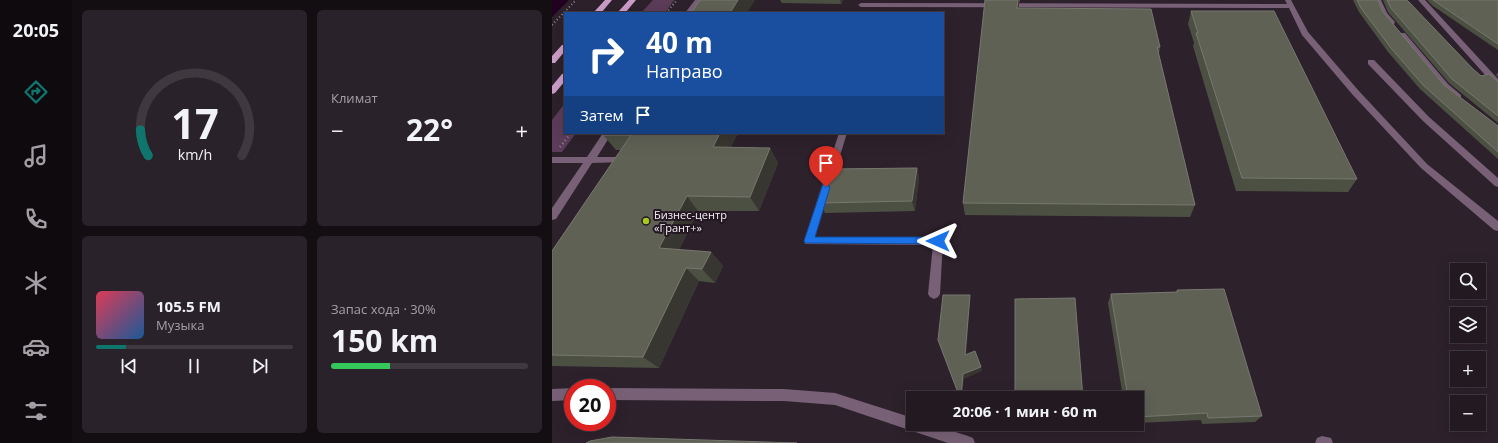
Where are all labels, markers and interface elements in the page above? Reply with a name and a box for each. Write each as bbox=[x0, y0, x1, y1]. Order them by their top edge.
text: 20:05 bbox=[13, 18, 59, 42]
text: 40 m bbox=[646, 23, 713, 61]
icon: right bbox=[580, 28, 632, 80]
text: Направо bbox=[646, 59, 723, 83]
icon: directions bbox=[22, 78, 50, 106]
text: Климат bbox=[331, 89, 378, 107]
text: 17 bbox=[171, 95, 218, 151]
icon: arrive bbox=[632, 104, 654, 126]
text: Затем bbox=[580, 105, 624, 125]
text: 22° bbox=[406, 109, 453, 150]
text: − bbox=[331, 115, 344, 145]
text: + bbox=[515, 115, 528, 145]
icon: music bbox=[22, 142, 50, 170]
text: km/h bbox=[177, 144, 212, 163]
pin bbox=[809, 146, 843, 187]
icon: arrive bbox=[815, 152, 837, 174]
icon: phone bbox=[22, 205, 50, 233]
place label: Бизнес-центр «Грант+» bbox=[654, 207, 727, 235]
marker: Бизнес-центр «Грант+» bbox=[641, 216, 651, 226]
position arrow bbox=[917, 220, 959, 262]
map controls bbox=[1450, 263, 1486, 431]
button: search bbox=[1450, 263, 1486, 299]
icon: climate bbox=[22, 269, 50, 297]
text: 105.5 FM bbox=[156, 296, 221, 316]
text: Запас хода · 30% bbox=[331, 300, 436, 318]
button: layers bbox=[1450, 307, 1486, 343]
text: Музыка bbox=[156, 316, 204, 334]
text: 150 km bbox=[331, 320, 438, 361]
icon: car bbox=[22, 333, 50, 361]
button: + bbox=[1450, 351, 1486, 387]
icon: previous bbox=[118, 355, 140, 377]
icon: pause bbox=[183, 355, 205, 377]
icon: next bbox=[249, 355, 271, 377]
speed limit sign: 20 bbox=[564, 379, 616, 431]
button: − bbox=[1450, 395, 1486, 431]
icon: filters bbox=[22, 397, 50, 425]
text: 20:06 · 1 мин · 60 m bbox=[953, 401, 1097, 421]

